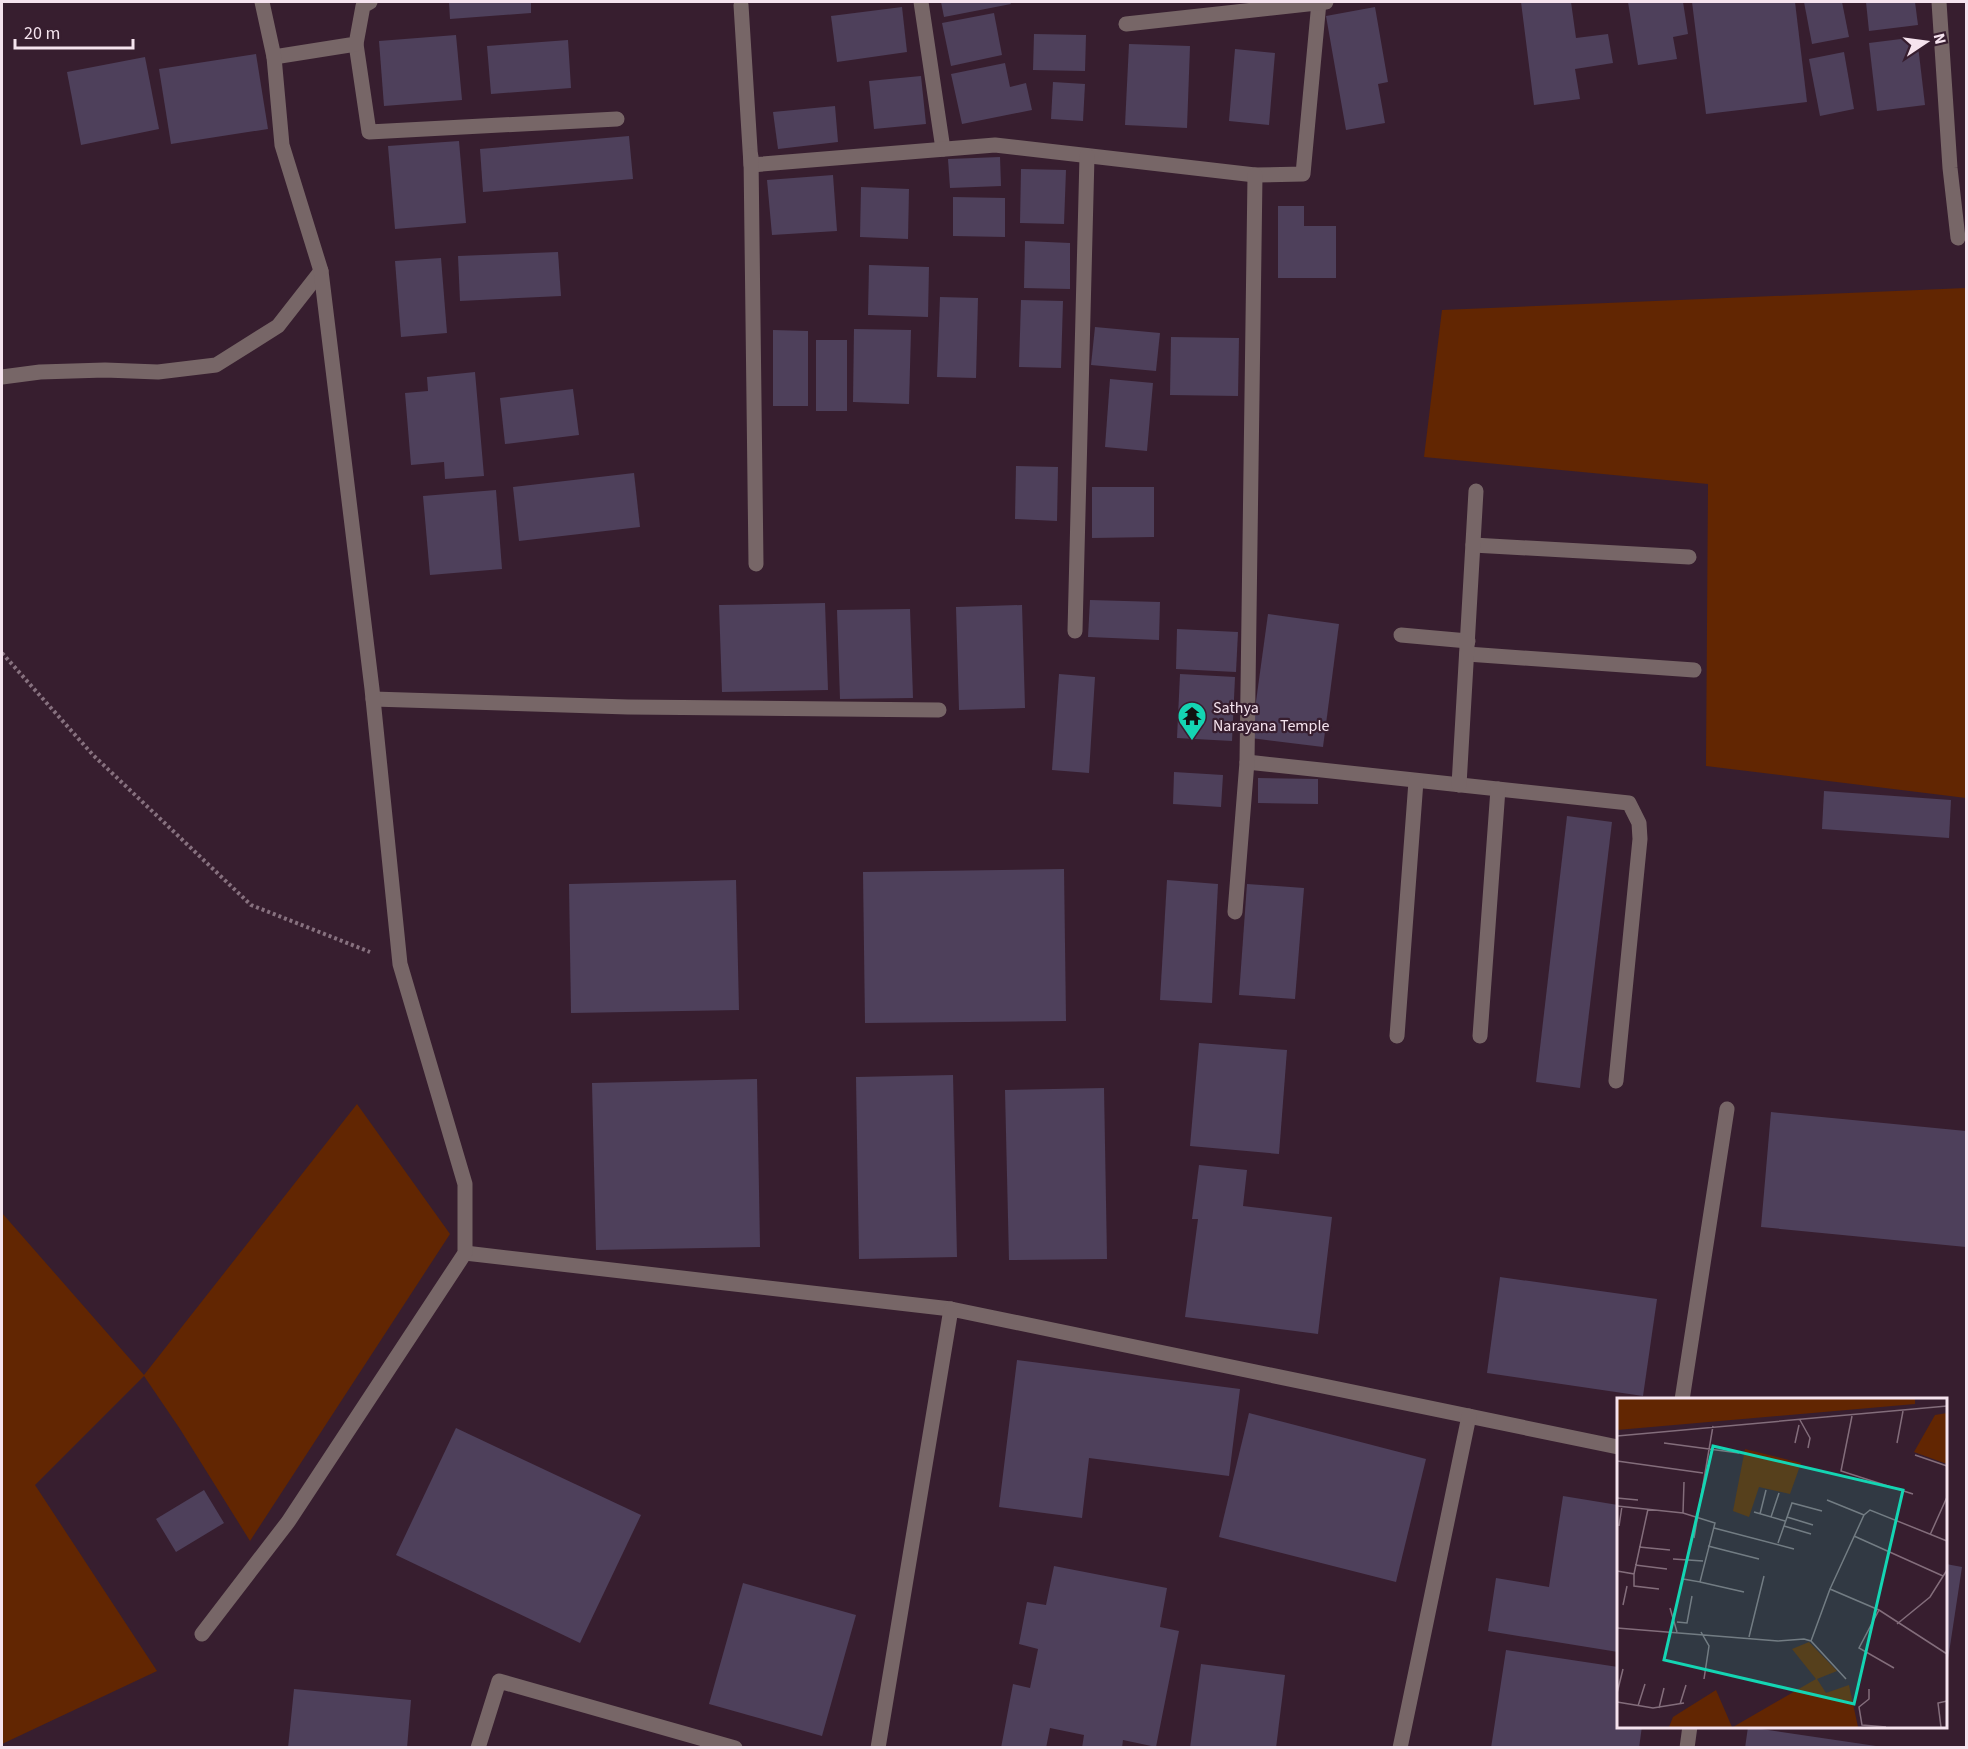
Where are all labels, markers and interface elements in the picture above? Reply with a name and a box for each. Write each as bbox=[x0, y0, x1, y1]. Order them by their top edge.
scale bar bbox=[15, 12, 134, 50]
north arrow bbox=[1896, 12, 1956, 72]
text: 20 m bbox=[24, 21, 60, 46]
text: N bbox=[1928, 31, 1952, 47]
place label: Sathya Narayana Temple bbox=[1213, 697, 1330, 737]
temple icon: Sathya Narayana Temple bbox=[1176, 700, 1208, 742]
inset map bbox=[1617, 1398, 1947, 1728]

